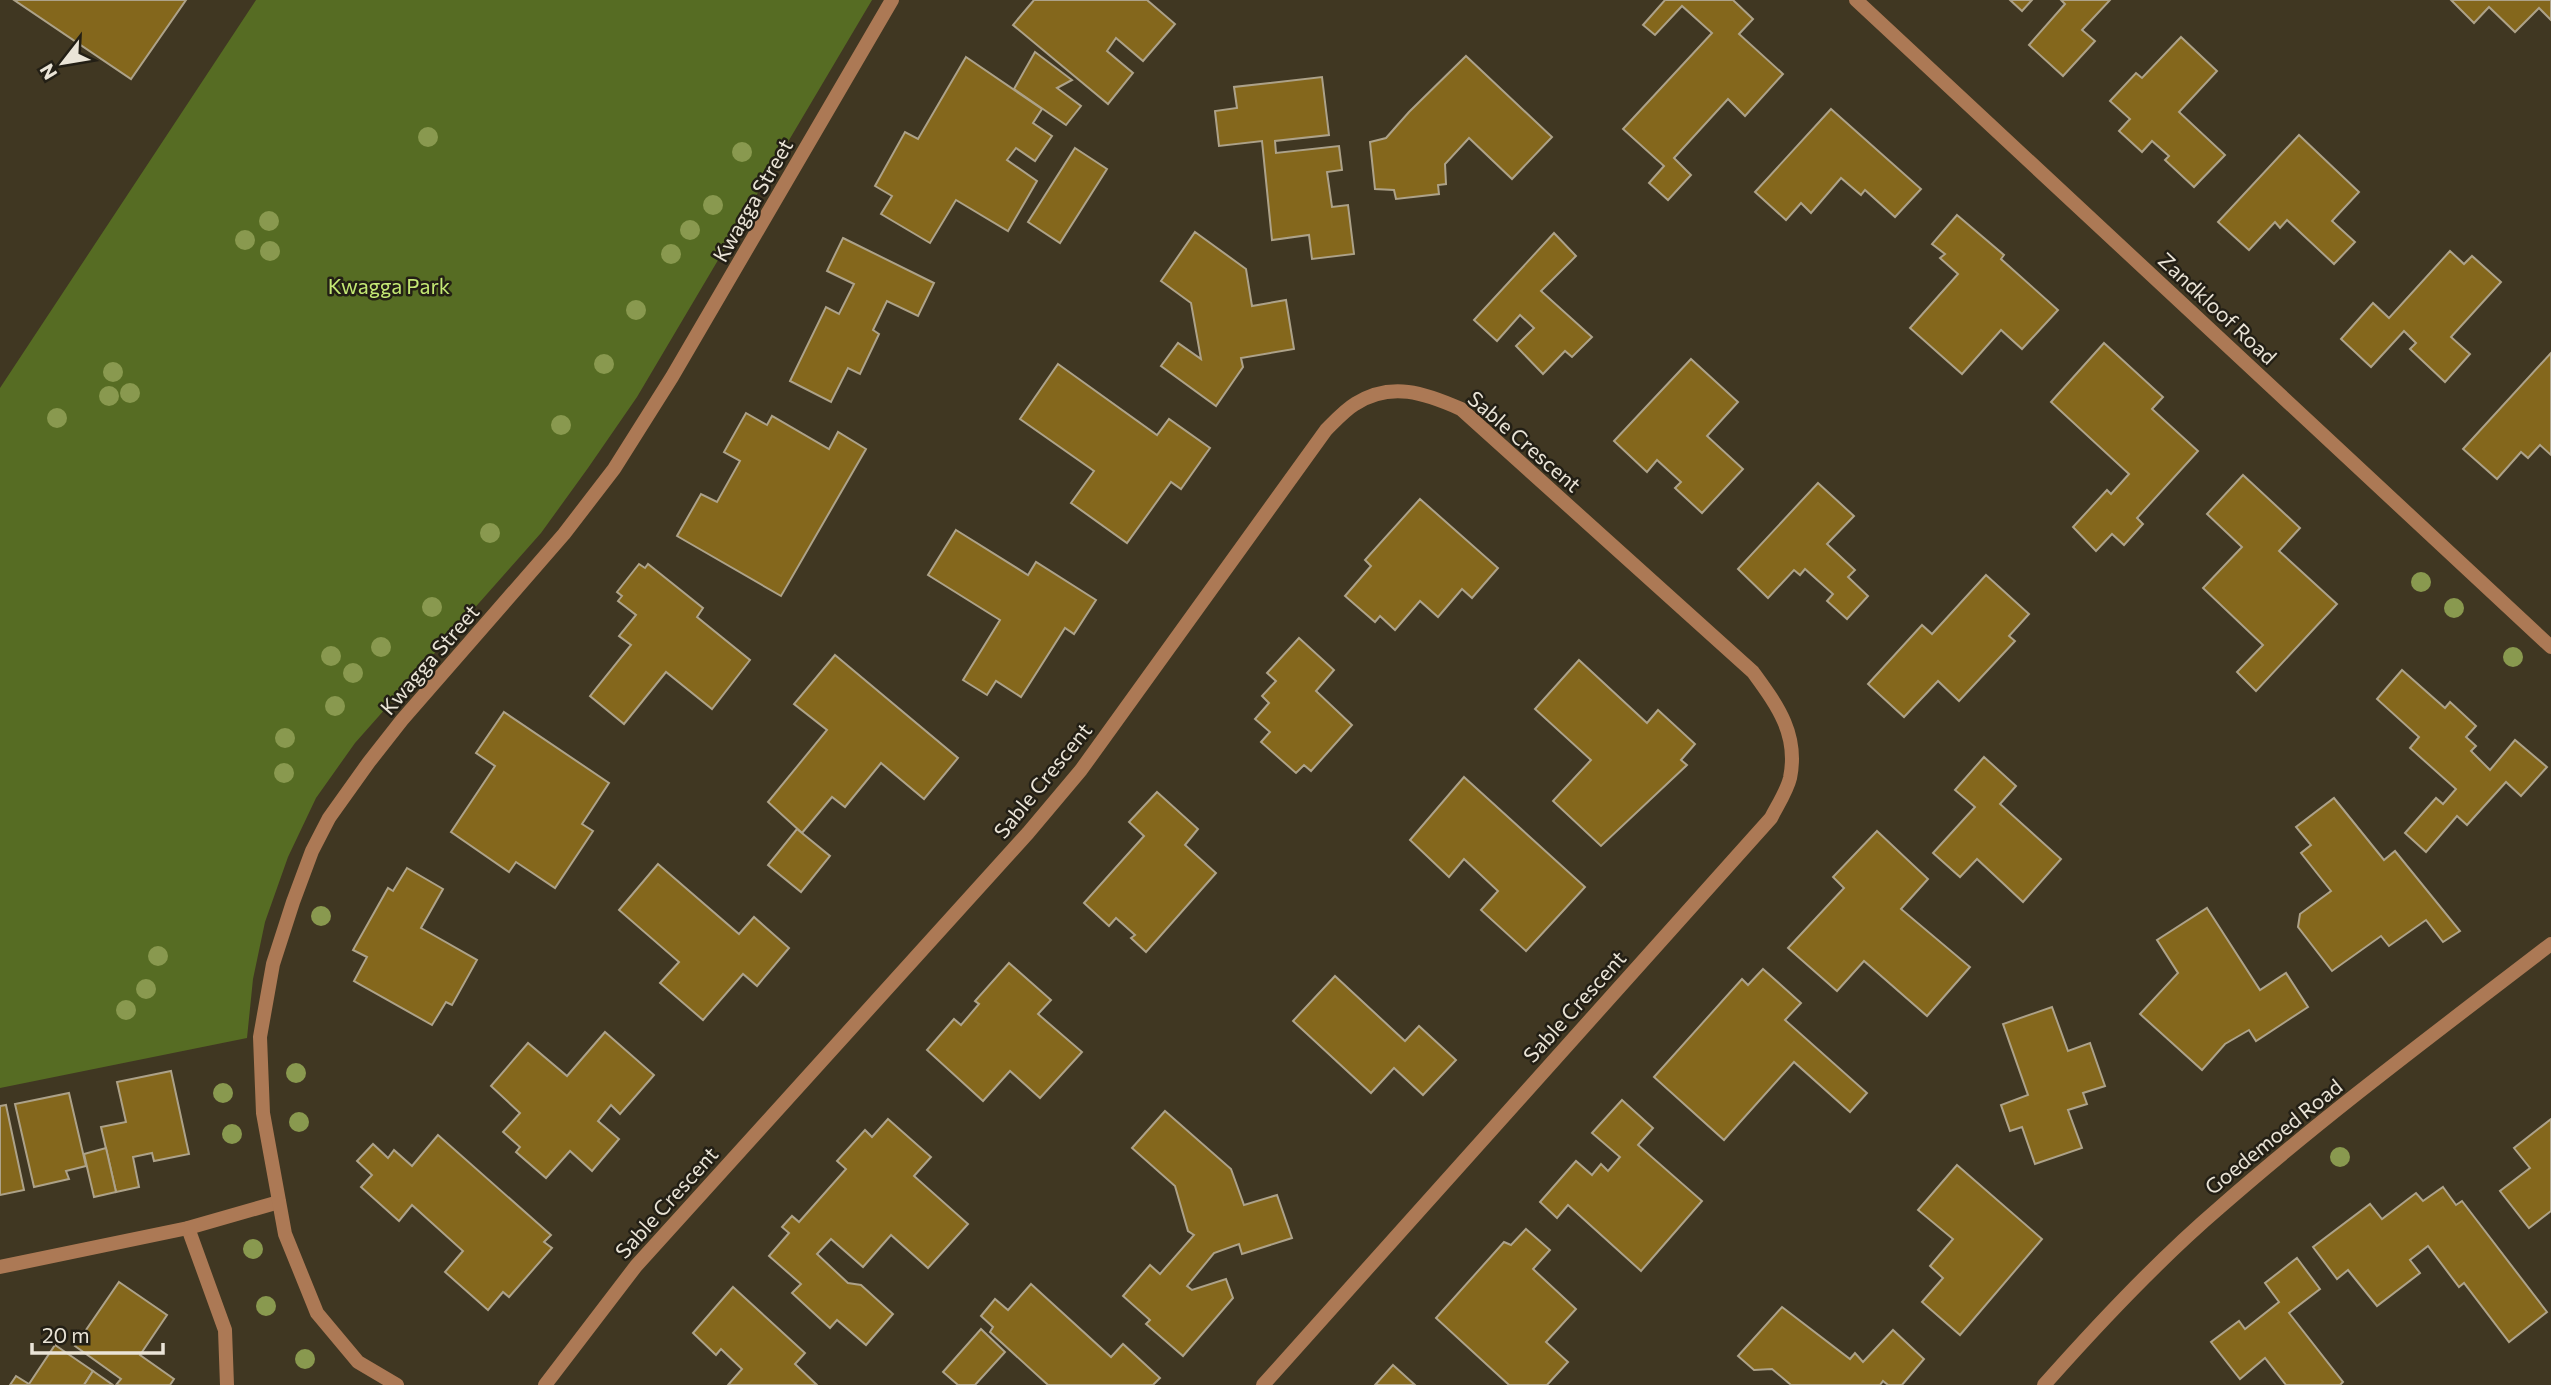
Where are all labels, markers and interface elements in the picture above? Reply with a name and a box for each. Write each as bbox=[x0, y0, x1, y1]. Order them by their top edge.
north arrow bbox=[28, 28, 98, 98]
text: N bbox=[34, 60, 62, 84]
street label: Kwagga Street bbox=[707, 134, 797, 266]
street label: Zandkloof Road bbox=[2154, 247, 2282, 369]
park label: Kwagga Park bbox=[328, 273, 450, 298]
street label: Sable Crescent bbox=[1463, 385, 1587, 497]
street label: Kwagga Street bbox=[374, 599, 484, 719]
street label: Sable Crescent bbox=[988, 717, 1096, 843]
street label: Sable Crescent bbox=[1517, 945, 1631, 1067]
street label: Goedemoed Road bbox=[2199, 1073, 2347, 1199]
street label: Sable Crescent bbox=[609, 1141, 723, 1263]
scale bar bbox=[32, 1312, 163, 1356]
text: 20 m bbox=[42, 1322, 90, 1347]

